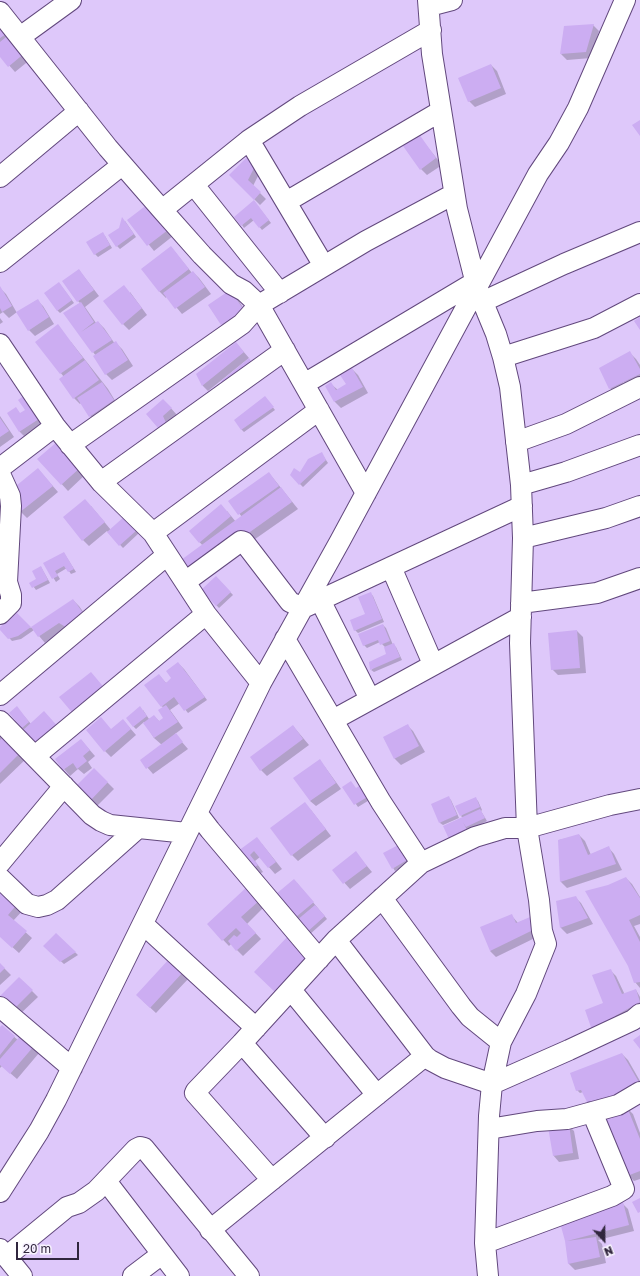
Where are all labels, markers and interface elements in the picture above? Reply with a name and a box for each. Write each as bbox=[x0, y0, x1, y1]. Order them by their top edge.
north arrow bbox=[584, 1220, 624, 1260]
scale bar bbox=[18, 1234, 81, 1260]
text: 20 m bbox=[23, 1241, 51, 1256]
text: N bbox=[602, 1244, 615, 1259]

